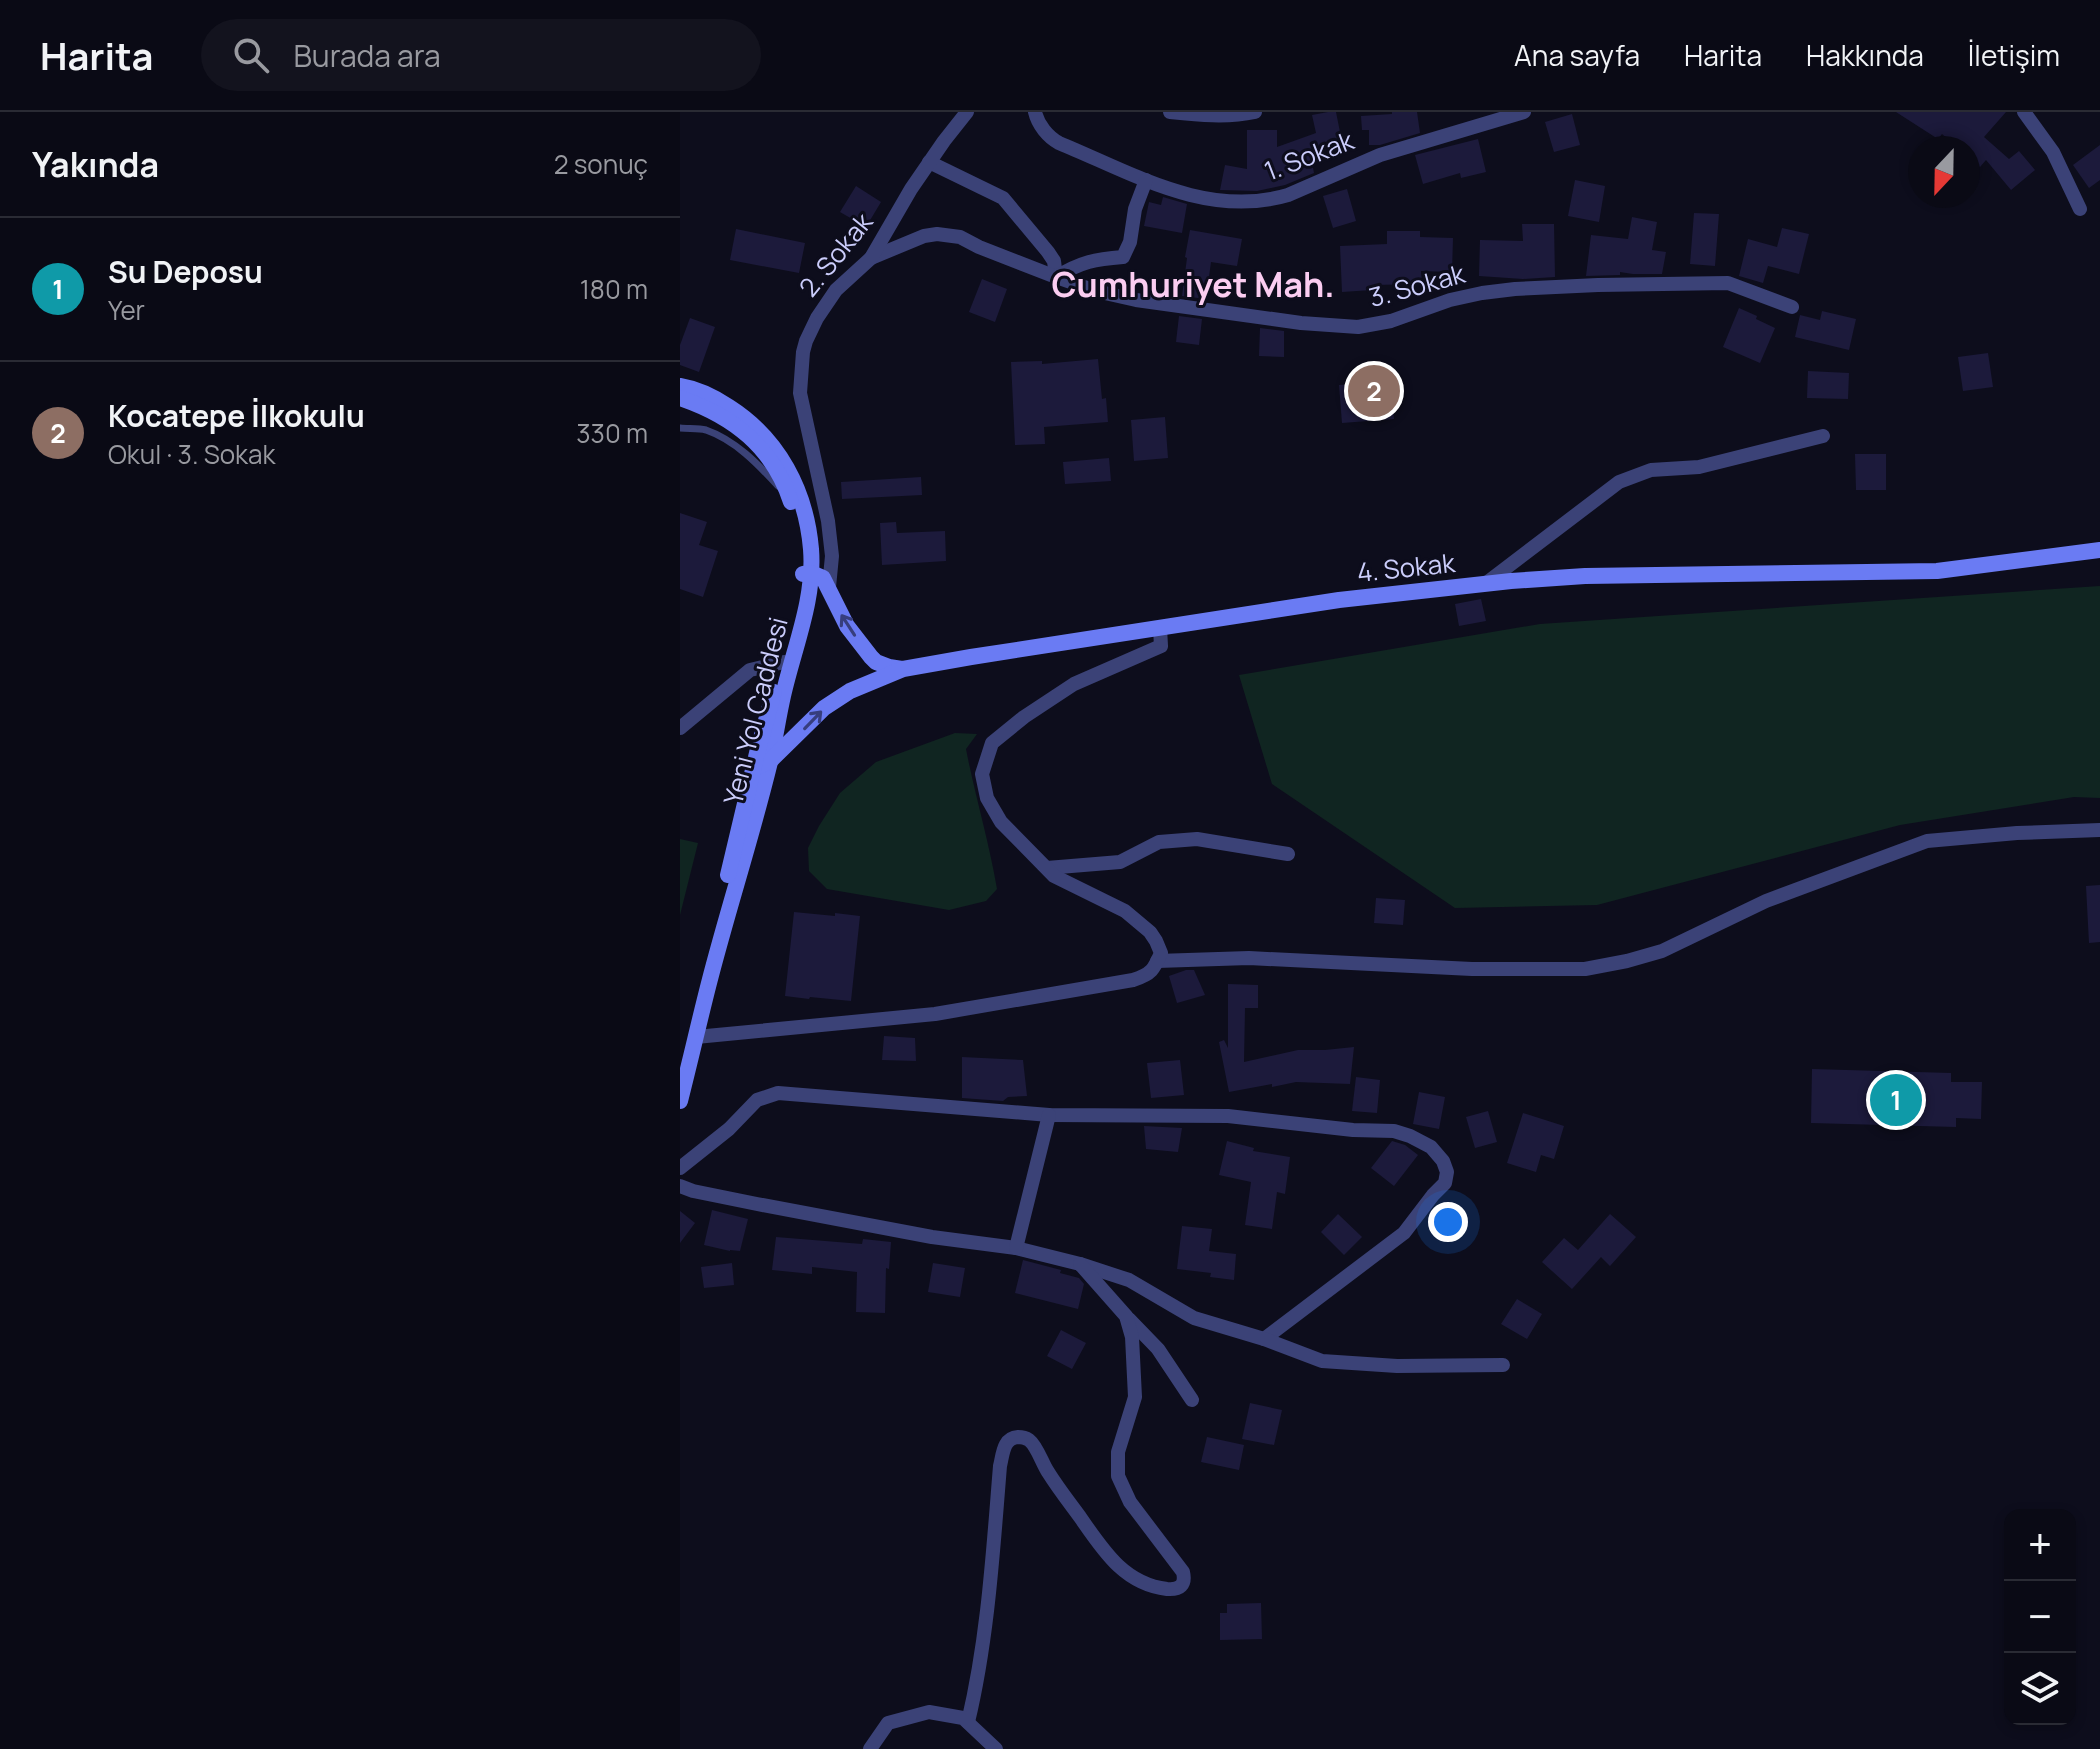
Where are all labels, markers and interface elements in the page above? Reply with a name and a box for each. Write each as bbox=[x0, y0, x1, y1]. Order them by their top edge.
search box bbox=[201, 19, 761, 91]
text: Harita bbox=[40, 29, 153, 81]
icon: search bbox=[229, 33, 273, 77]
text: Burada ara bbox=[293, 35, 441, 76]
text: Ana sayfa bbox=[1514, 36, 1640, 74]
text: Harita bbox=[1684, 36, 1762, 74]
text: Hakkında bbox=[1806, 36, 1924, 74]
text: İletişim bbox=[1968, 36, 2060, 74]
street label: 1. Sokak bbox=[1259, 121, 1359, 188]
north arrow bbox=[1908, 136, 1980, 208]
text: Yakında bbox=[32, 141, 159, 187]
text: 2 sonuç bbox=[554, 146, 648, 182]
street label: 2. Sokak bbox=[790, 204, 881, 304]
text: Su Deposu bbox=[108, 251, 263, 292]
street label: 3. Sokak bbox=[1365, 255, 1470, 315]
district label: Cumhuriyet Mah. bbox=[1051, 261, 1335, 307]
text: 1 bbox=[52, 271, 64, 307]
text: 180 m bbox=[580, 271, 648, 307]
text: Yer bbox=[108, 292, 145, 328]
pin: 2 bbox=[1348, 361, 1400, 421]
text: Kocatepe İlkokulu bbox=[108, 395, 365, 436]
text: 2 bbox=[50, 415, 66, 451]
text: 330 m bbox=[576, 415, 648, 451]
text: Okul · 3. Sokak bbox=[108, 436, 275, 472]
street label: 4. Sokak bbox=[1355, 544, 1458, 590]
street label: Yeni Yol Caddesi bbox=[714, 613, 796, 808]
one-way arrow bbox=[839, 614, 855, 637]
one-way arrow bbox=[803, 710, 822, 730]
pin: 1 bbox=[1870, 1070, 1922, 1130]
your location bbox=[1428, 1202, 1468, 1242]
map controls bbox=[2004, 1509, 2076, 1725]
button: + bbox=[2004, 1509, 2076, 1581]
button: − bbox=[2004, 1581, 2076, 1653]
button: layers bbox=[2004, 1653, 2076, 1725]

